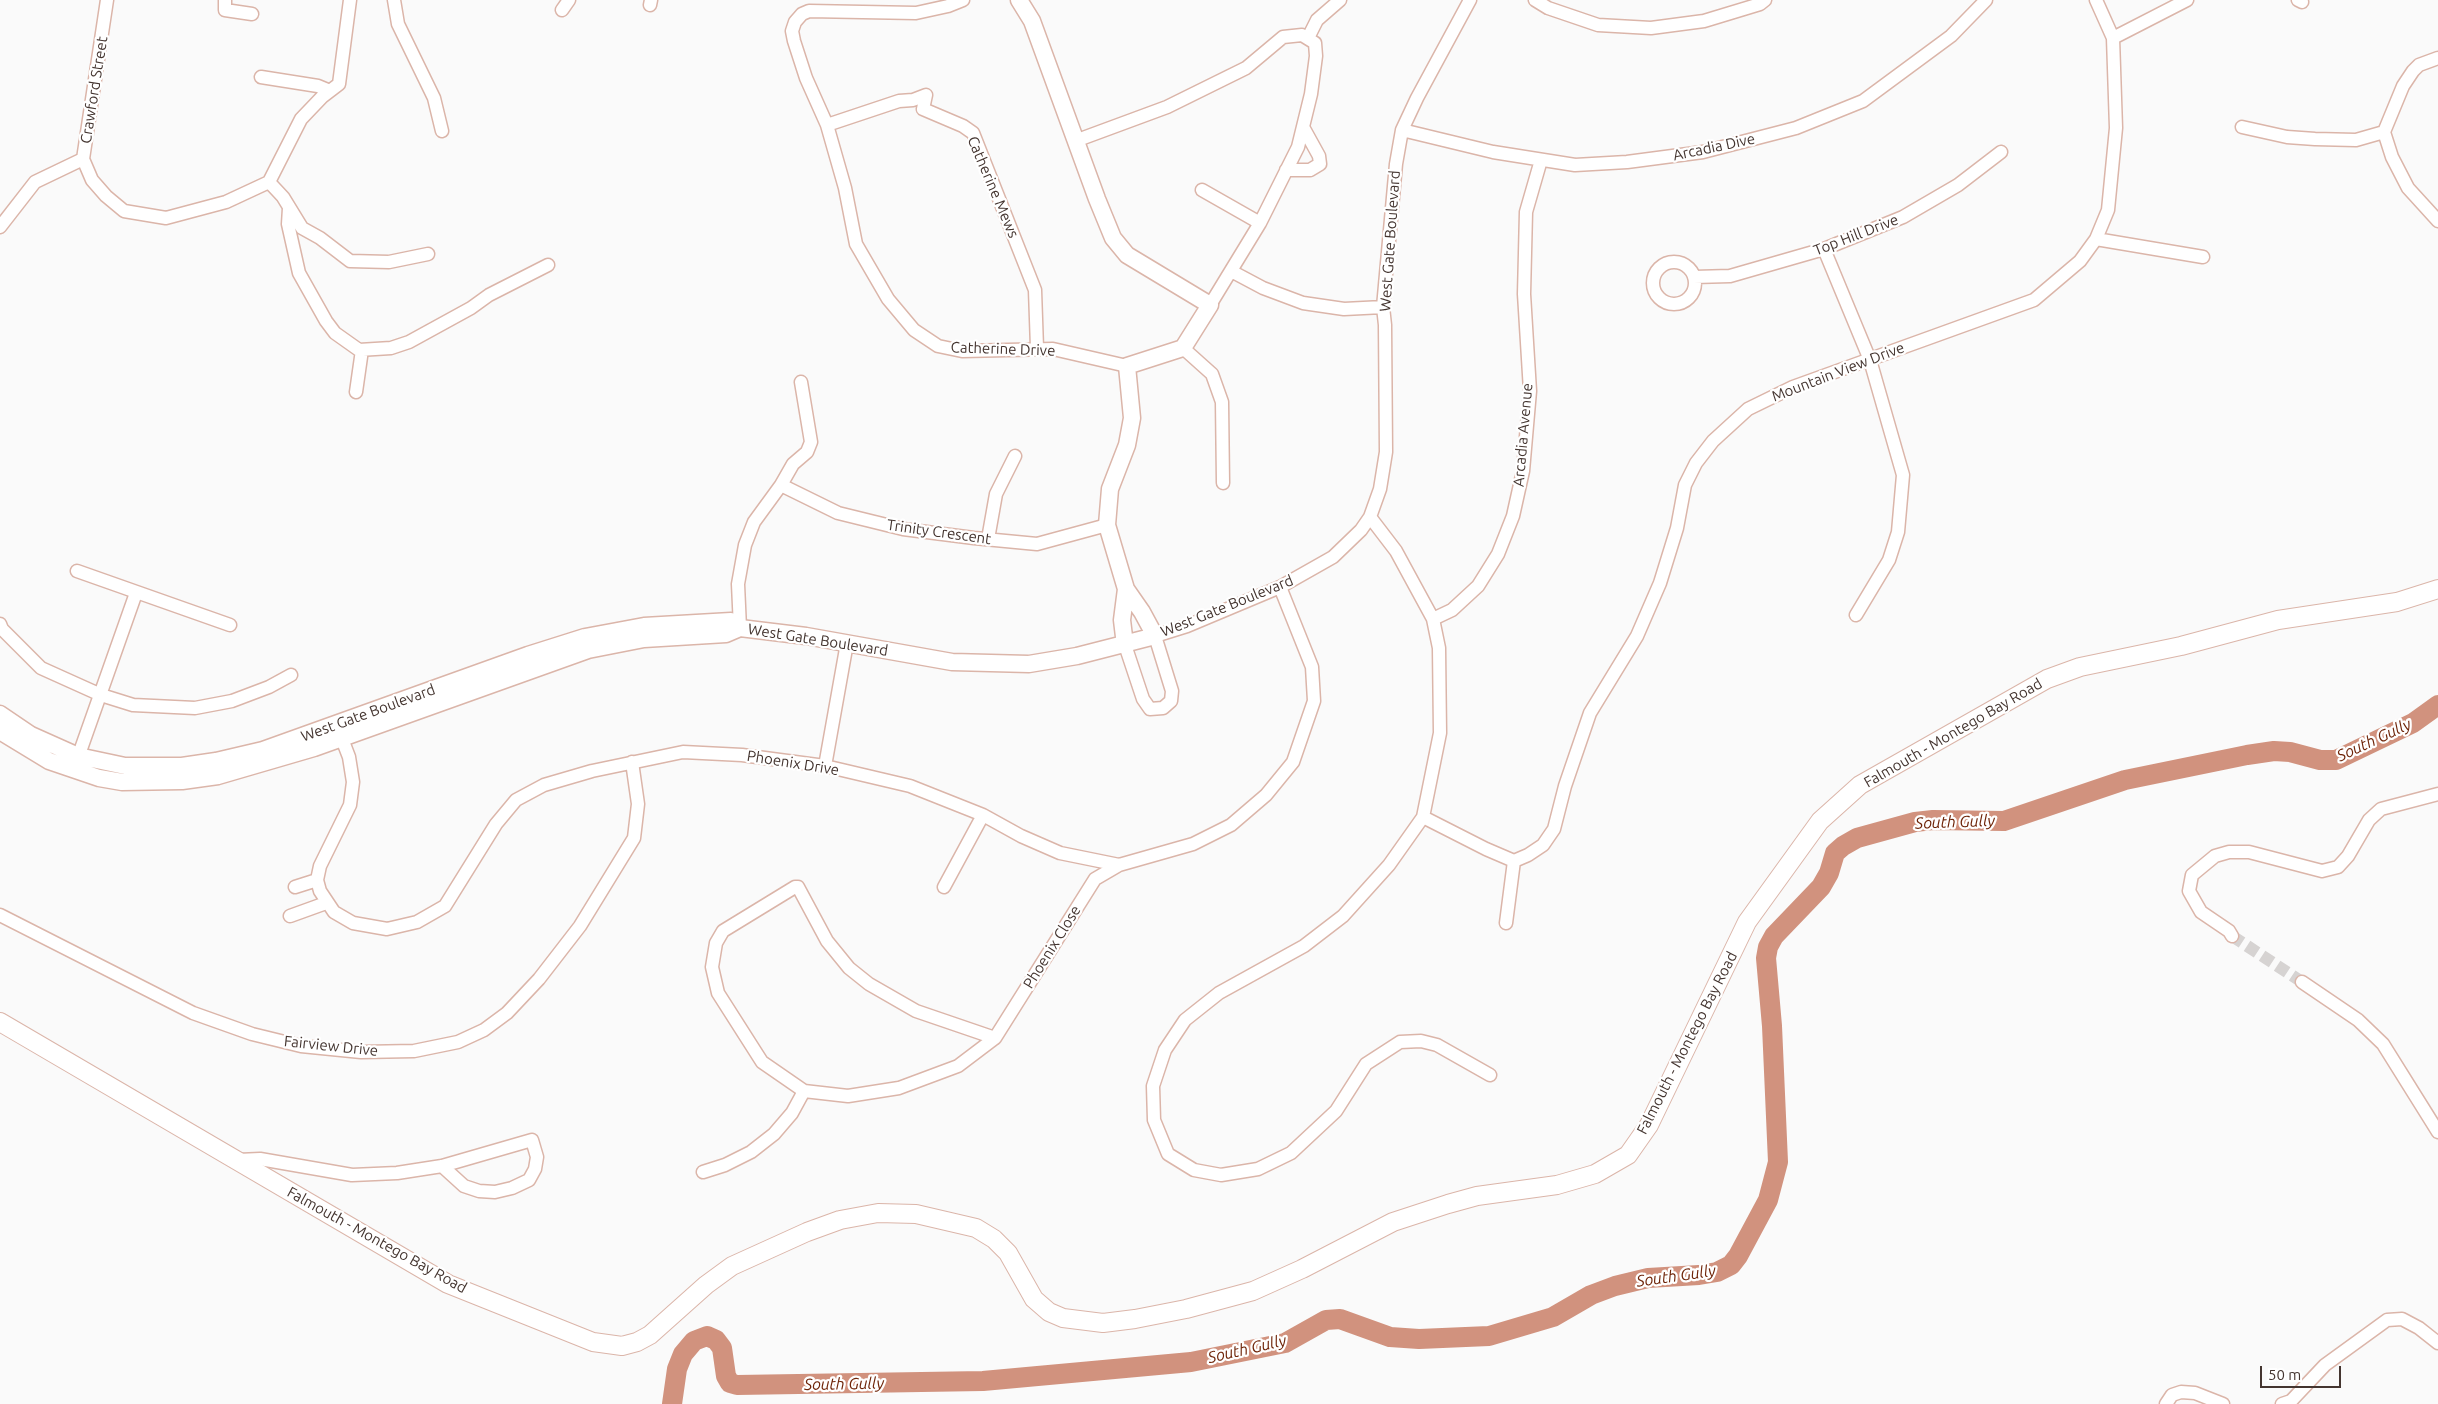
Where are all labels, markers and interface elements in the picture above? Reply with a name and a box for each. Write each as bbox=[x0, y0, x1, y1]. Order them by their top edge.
street label: Crawford Street bbox=[77, 35, 111, 145]
street label: Arcadia Dive bbox=[1671, 130, 1757, 164]
street label: Catherine Mews bbox=[963, 133, 1023, 241]
street label: West Gate Boulevard bbox=[1376, 170, 1404, 312]
street label: Top Hill Drive bbox=[1811, 211, 1901, 259]
street label: Catherine Drive bbox=[950, 338, 1056, 360]
street label: Mountain View Drive bbox=[1769, 338, 1907, 406]
street label: Arcadia Avenue bbox=[1509, 382, 1537, 488]
street label: Trinity Crescent bbox=[886, 516, 992, 548]
street label: West Gate Boulevard bbox=[1158, 571, 1296, 641]
street label: West Gate Boulevard bbox=[747, 620, 889, 660]
street label: Falmouth - Montego Bay Road bbox=[1861, 675, 2045, 791]
street label: West Gate Boulevard bbox=[298, 680, 438, 746]
water label: South Gully bbox=[2334, 714, 2414, 766]
street label: Phoenix Drive bbox=[746, 747, 840, 779]
water label: South Gully bbox=[1915, 811, 1995, 833]
street label: Phoenix Close bbox=[1019, 902, 1085, 992]
street label: Falmouth - Montego Bay Road bbox=[1633, 949, 1741, 1137]
street label: Fairview Drive bbox=[283, 1032, 379, 1060]
street label: Falmouth - Montego Bay Road bbox=[284, 1183, 470, 1297]
water label: South Gully bbox=[1635, 1261, 1717, 1291]
water label: South Gully bbox=[1206, 1331, 1288, 1367]
scale bar bbox=[2263, 1356, 2344, 1388]
text: 50 m bbox=[2268, 1366, 2301, 1383]
water label: South Gully bbox=[804, 1374, 884, 1394]

